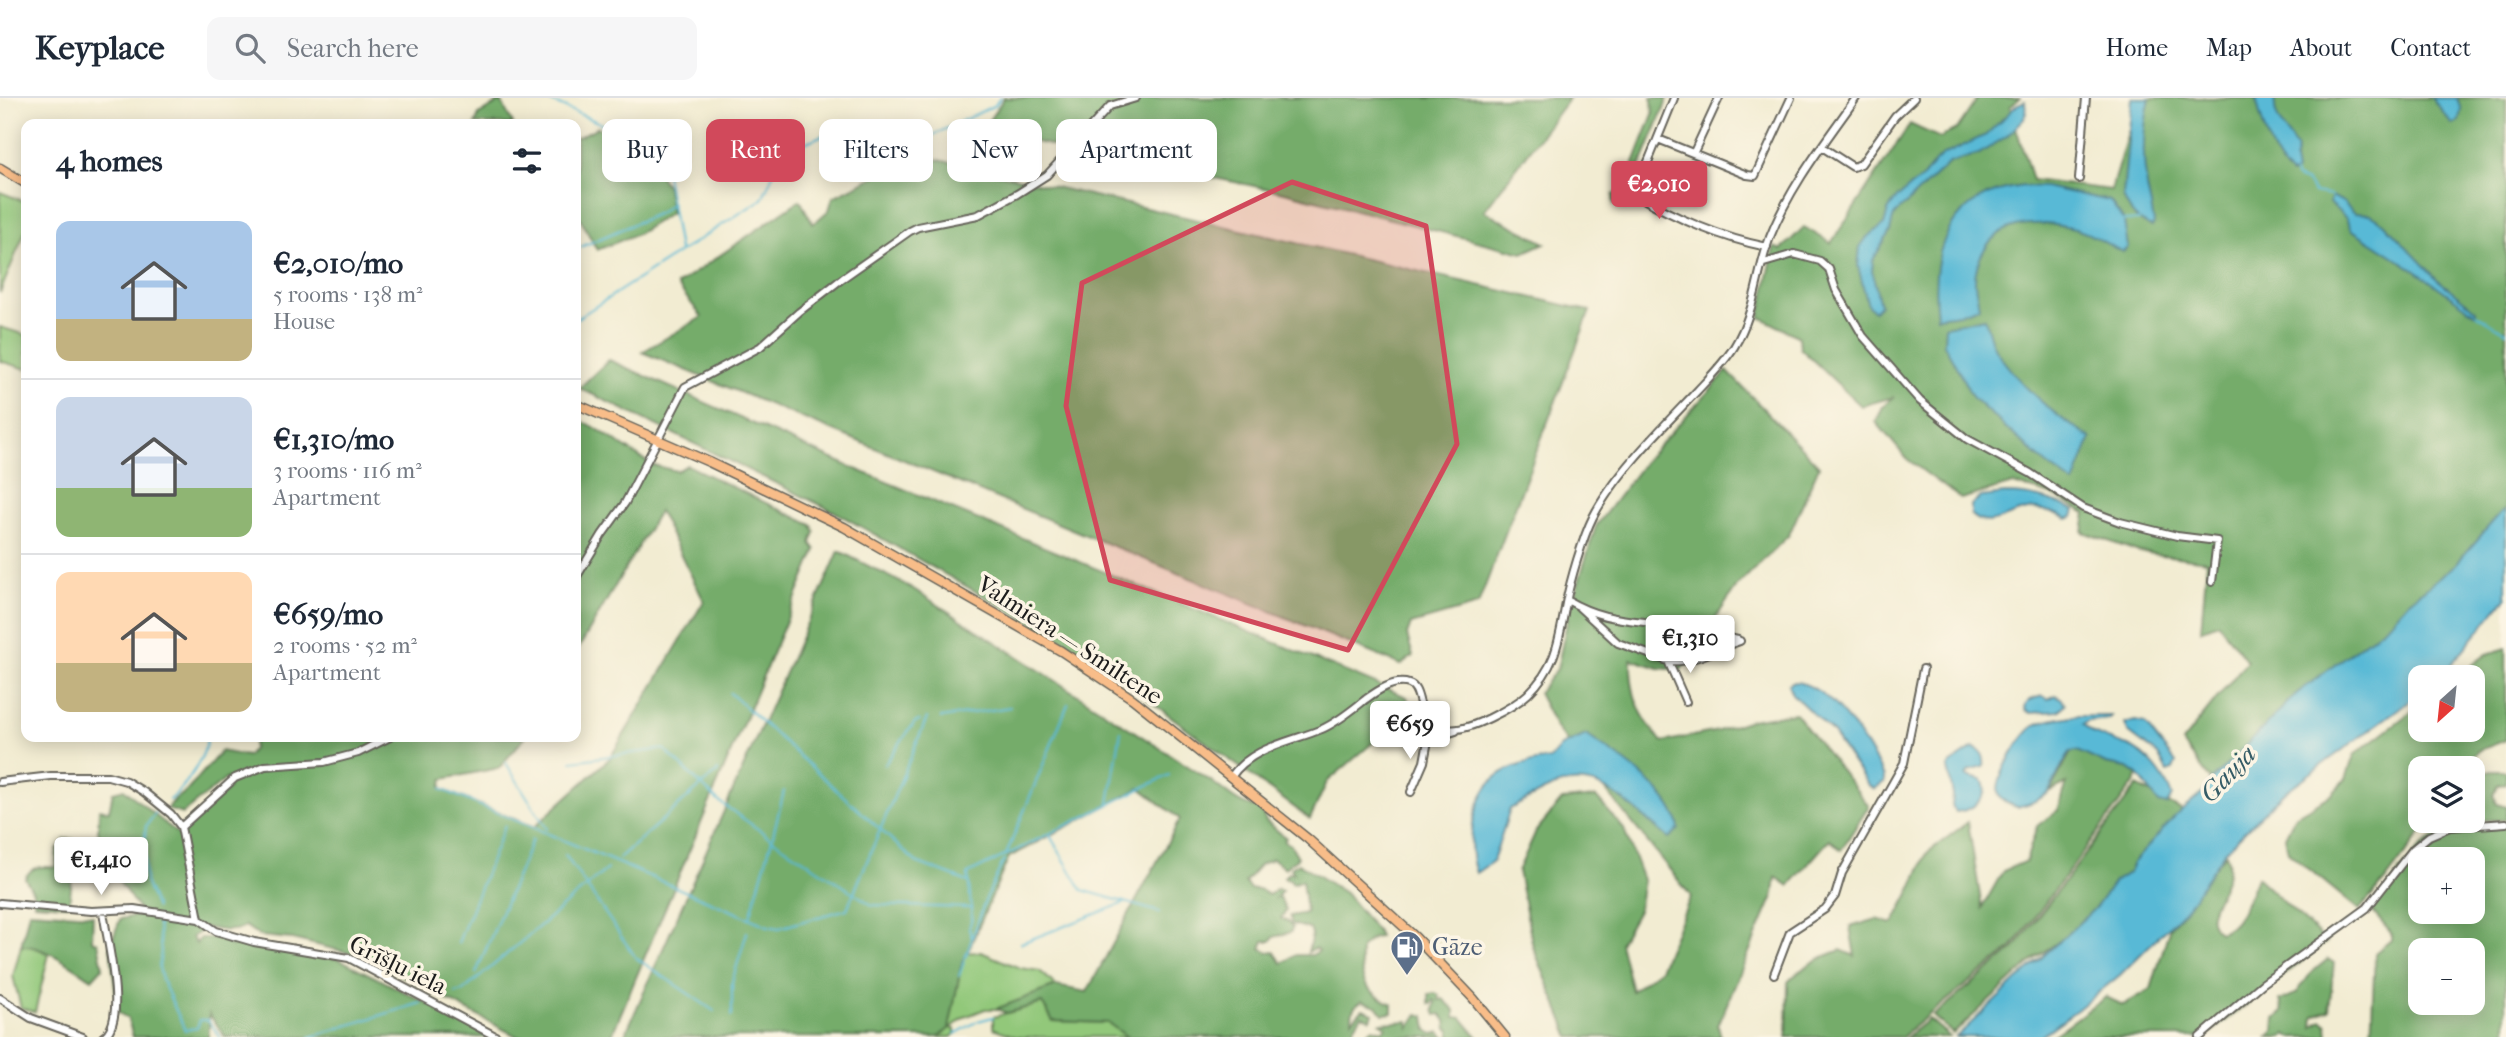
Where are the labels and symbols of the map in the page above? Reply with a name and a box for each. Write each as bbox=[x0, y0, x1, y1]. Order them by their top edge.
pin: €2,010 bbox=[1602, 162, 1716, 221]
street label: Valmiera — Smiltene bbox=[971, 569, 1168, 710]
pin: €1,310 bbox=[1633, 616, 1747, 675]
north arrow bbox=[2408, 665, 2485, 742]
pin: €659 bbox=[1369, 702, 1451, 761]
water label: Gauja bbox=[2193, 739, 2263, 809]
pin: €1,410 bbox=[44, 838, 158, 897]
fuel station icon: Gāze bbox=[1388, 928, 1426, 977]
street label: Grīšļu iela bbox=[344, 929, 452, 1002]
place label: Gāze bbox=[1432, 933, 1483, 961]

